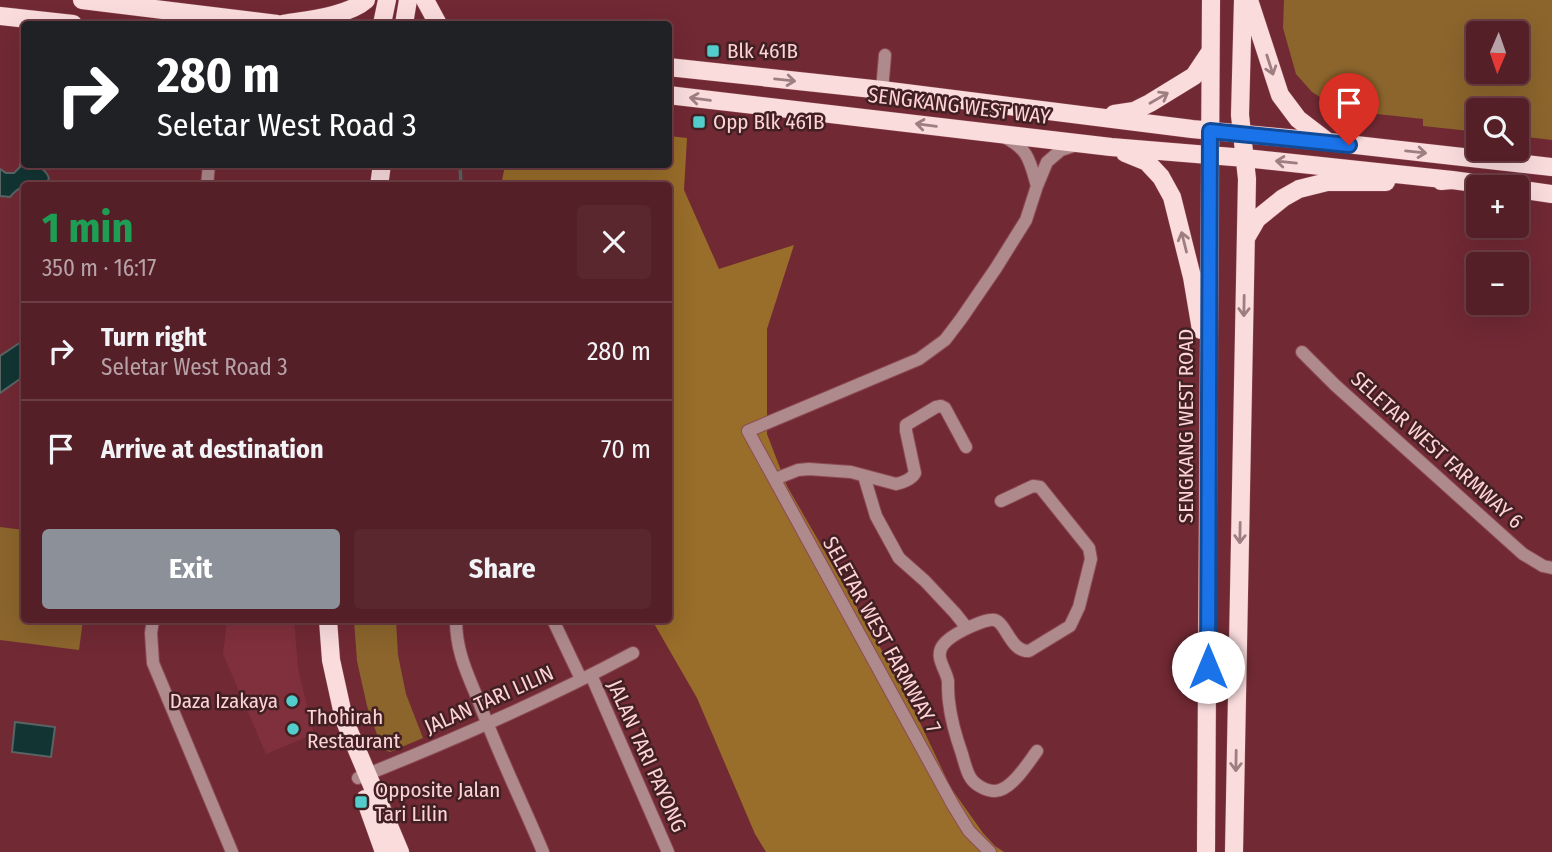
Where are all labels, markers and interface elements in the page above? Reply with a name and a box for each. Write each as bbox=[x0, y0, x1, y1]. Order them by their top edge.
north arrow bbox=[1466, 21, 1530, 84]
map controls bbox=[1466, 21, 1529, 315]
place label: Blk 461B bbox=[727, 38, 798, 64]
marker: Blk 461B bbox=[705, 43, 721, 59]
text: 280 m bbox=[157, 46, 280, 105]
icon: right bbox=[42, 49, 133, 140]
one-way arrow bbox=[1264, 54, 1277, 76]
one-way arrow bbox=[773, 73, 796, 86]
pin bbox=[1319, 73, 1379, 145]
street label: SENGKANG WEST WAY bbox=[867, 82, 1052, 130]
icon: arrive bbox=[1330, 84, 1368, 122]
one-way arrow bbox=[1148, 91, 1168, 105]
one-way arrow bbox=[689, 92, 712, 105]
button: search bbox=[1466, 98, 1529, 161]
text: Seletar West Road 3 bbox=[157, 106, 417, 144]
place label: Opp Blk 461B bbox=[713, 109, 825, 135]
marker: Opp Blk 461B bbox=[691, 114, 707, 130]
one-way arrow bbox=[915, 119, 938, 132]
one-way arrow bbox=[1405, 146, 1427, 159]
one-way arrow bbox=[1275, 156, 1298, 169]
button: + bbox=[1466, 175, 1529, 238]
text: 1 min bbox=[42, 203, 133, 253]
button: close bbox=[577, 205, 651, 279]
one-way arrow bbox=[1177, 231, 1190, 254]
button: − bbox=[1466, 252, 1529, 315]
text: 350 m · 16:17 bbox=[42, 254, 156, 282]
one-way arrow bbox=[1238, 294, 1251, 317]
text: Turn right bbox=[101, 322, 207, 353]
street label: SENGKANG WEST ROAD bbox=[1173, 329, 1199, 523]
icon: right bbox=[42, 332, 80, 370]
text: 280 m bbox=[587, 336, 651, 367]
text: Seletar West Road 3 bbox=[101, 353, 288, 381]
street label: SELETAR WEST FARMWAY 6 bbox=[1346, 366, 1528, 534]
icon: arrive bbox=[42, 430, 80, 468]
text: Arrive at destination bbox=[101, 434, 324, 465]
text: 70 m bbox=[601, 434, 651, 465]
one-way arrow bbox=[1233, 522, 1246, 545]
button: Exit bbox=[42, 529, 340, 609]
button: Share bbox=[354, 529, 651, 609]
street label: SELETAR WEST FARMWAY 7 bbox=[817, 532, 947, 738]
position arrow bbox=[1171, 630, 1245, 704]
street label: JALAN TARI LILIN bbox=[420, 660, 558, 740]
street label: JALAN TARI PAYONG bbox=[602, 676, 692, 836]
place label: Daza Izakaya bbox=[170, 688, 278, 714]
marker: Daza Izakaya bbox=[284, 693, 300, 709]
place label: Thohirah Restaurant bbox=[307, 704, 400, 754]
marker: Thohirah Restaurant bbox=[285, 721, 301, 737]
one-way arrow bbox=[1229, 749, 1243, 772]
place label: Opposite Jalan Tari Lilin bbox=[375, 777, 500, 827]
marker: Opposite Jalan Tari Lilin bbox=[353, 794, 369, 810]

